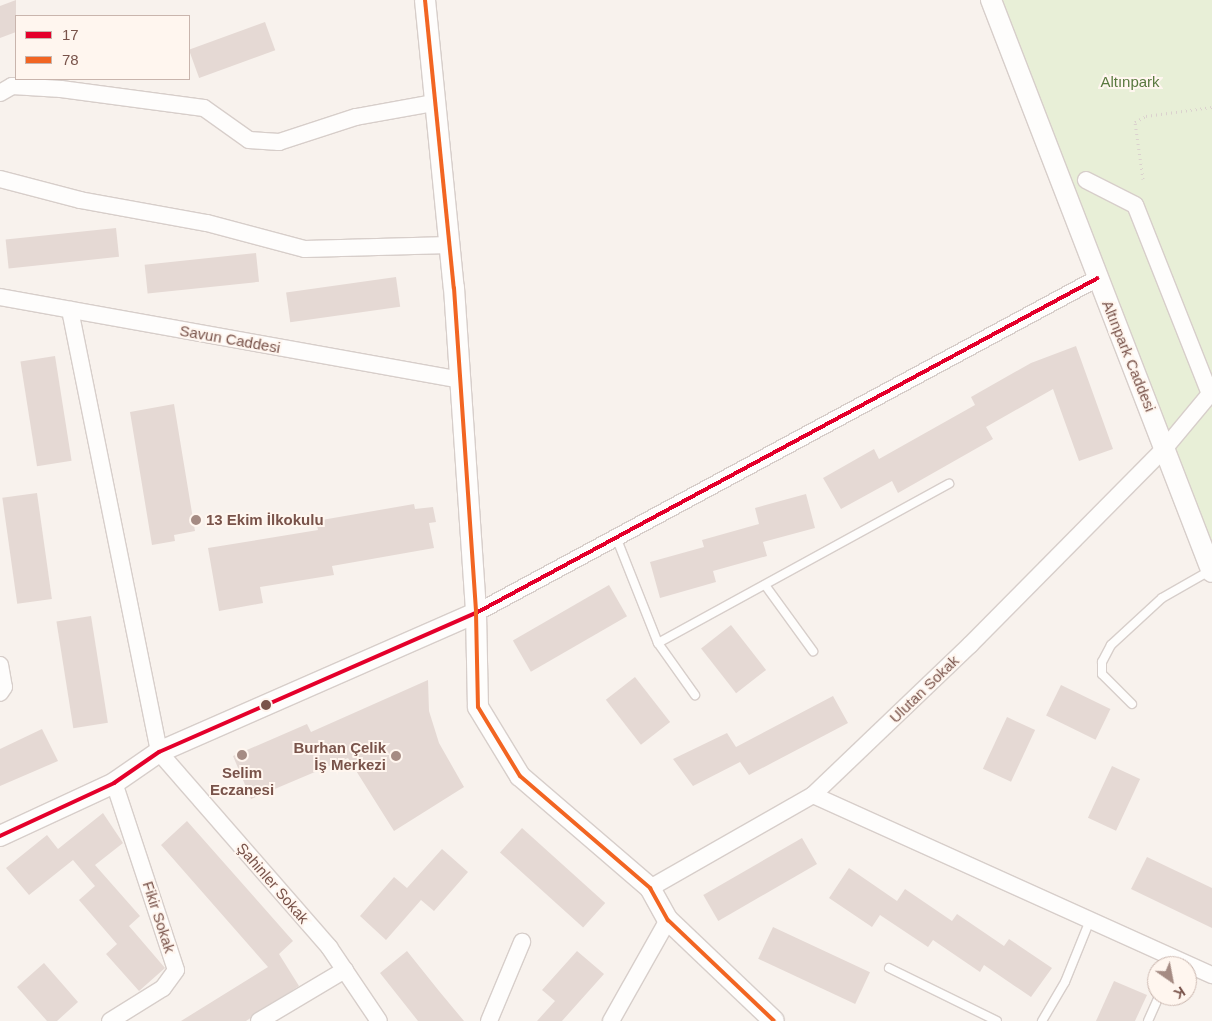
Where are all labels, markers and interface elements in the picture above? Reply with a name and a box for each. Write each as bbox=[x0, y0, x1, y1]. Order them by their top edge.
legend bbox=[15, 15, 190, 80]
text: 17 bbox=[62, 26, 79, 43]
text: 78 bbox=[62, 51, 79, 68]
park label: Altınpark bbox=[1100, 73, 1160, 91]
street label: Altınpark Caddesi bbox=[1098, 298, 1160, 414]
street label: Savun Caddesi bbox=[178, 321, 282, 357]
place label: 13 Ekim İlkokulu bbox=[206, 511, 324, 529]
marker: 13 Ekim İlkokulu bbox=[190, 514, 202, 526]
street label: Ulutan Sokak bbox=[886, 652, 962, 726]
unlabelled marker bbox=[261, 700, 271, 710]
place label: Burhan Çelik İş Merkezi bbox=[293, 738, 386, 773]
marker: Selim Eczanesi bbox=[236, 749, 248, 761]
marker: Burhan Çelik İş Merkezi bbox=[390, 750, 402, 762]
place label: Selim Eczanesi bbox=[210, 763, 274, 798]
street label: Şahinler Sokak bbox=[233, 839, 313, 927]
street label: Fikir Sokak bbox=[139, 879, 179, 955]
north arrow bbox=[1147, 956, 1197, 1006]
text: K bbox=[1171, 983, 1188, 1002]

